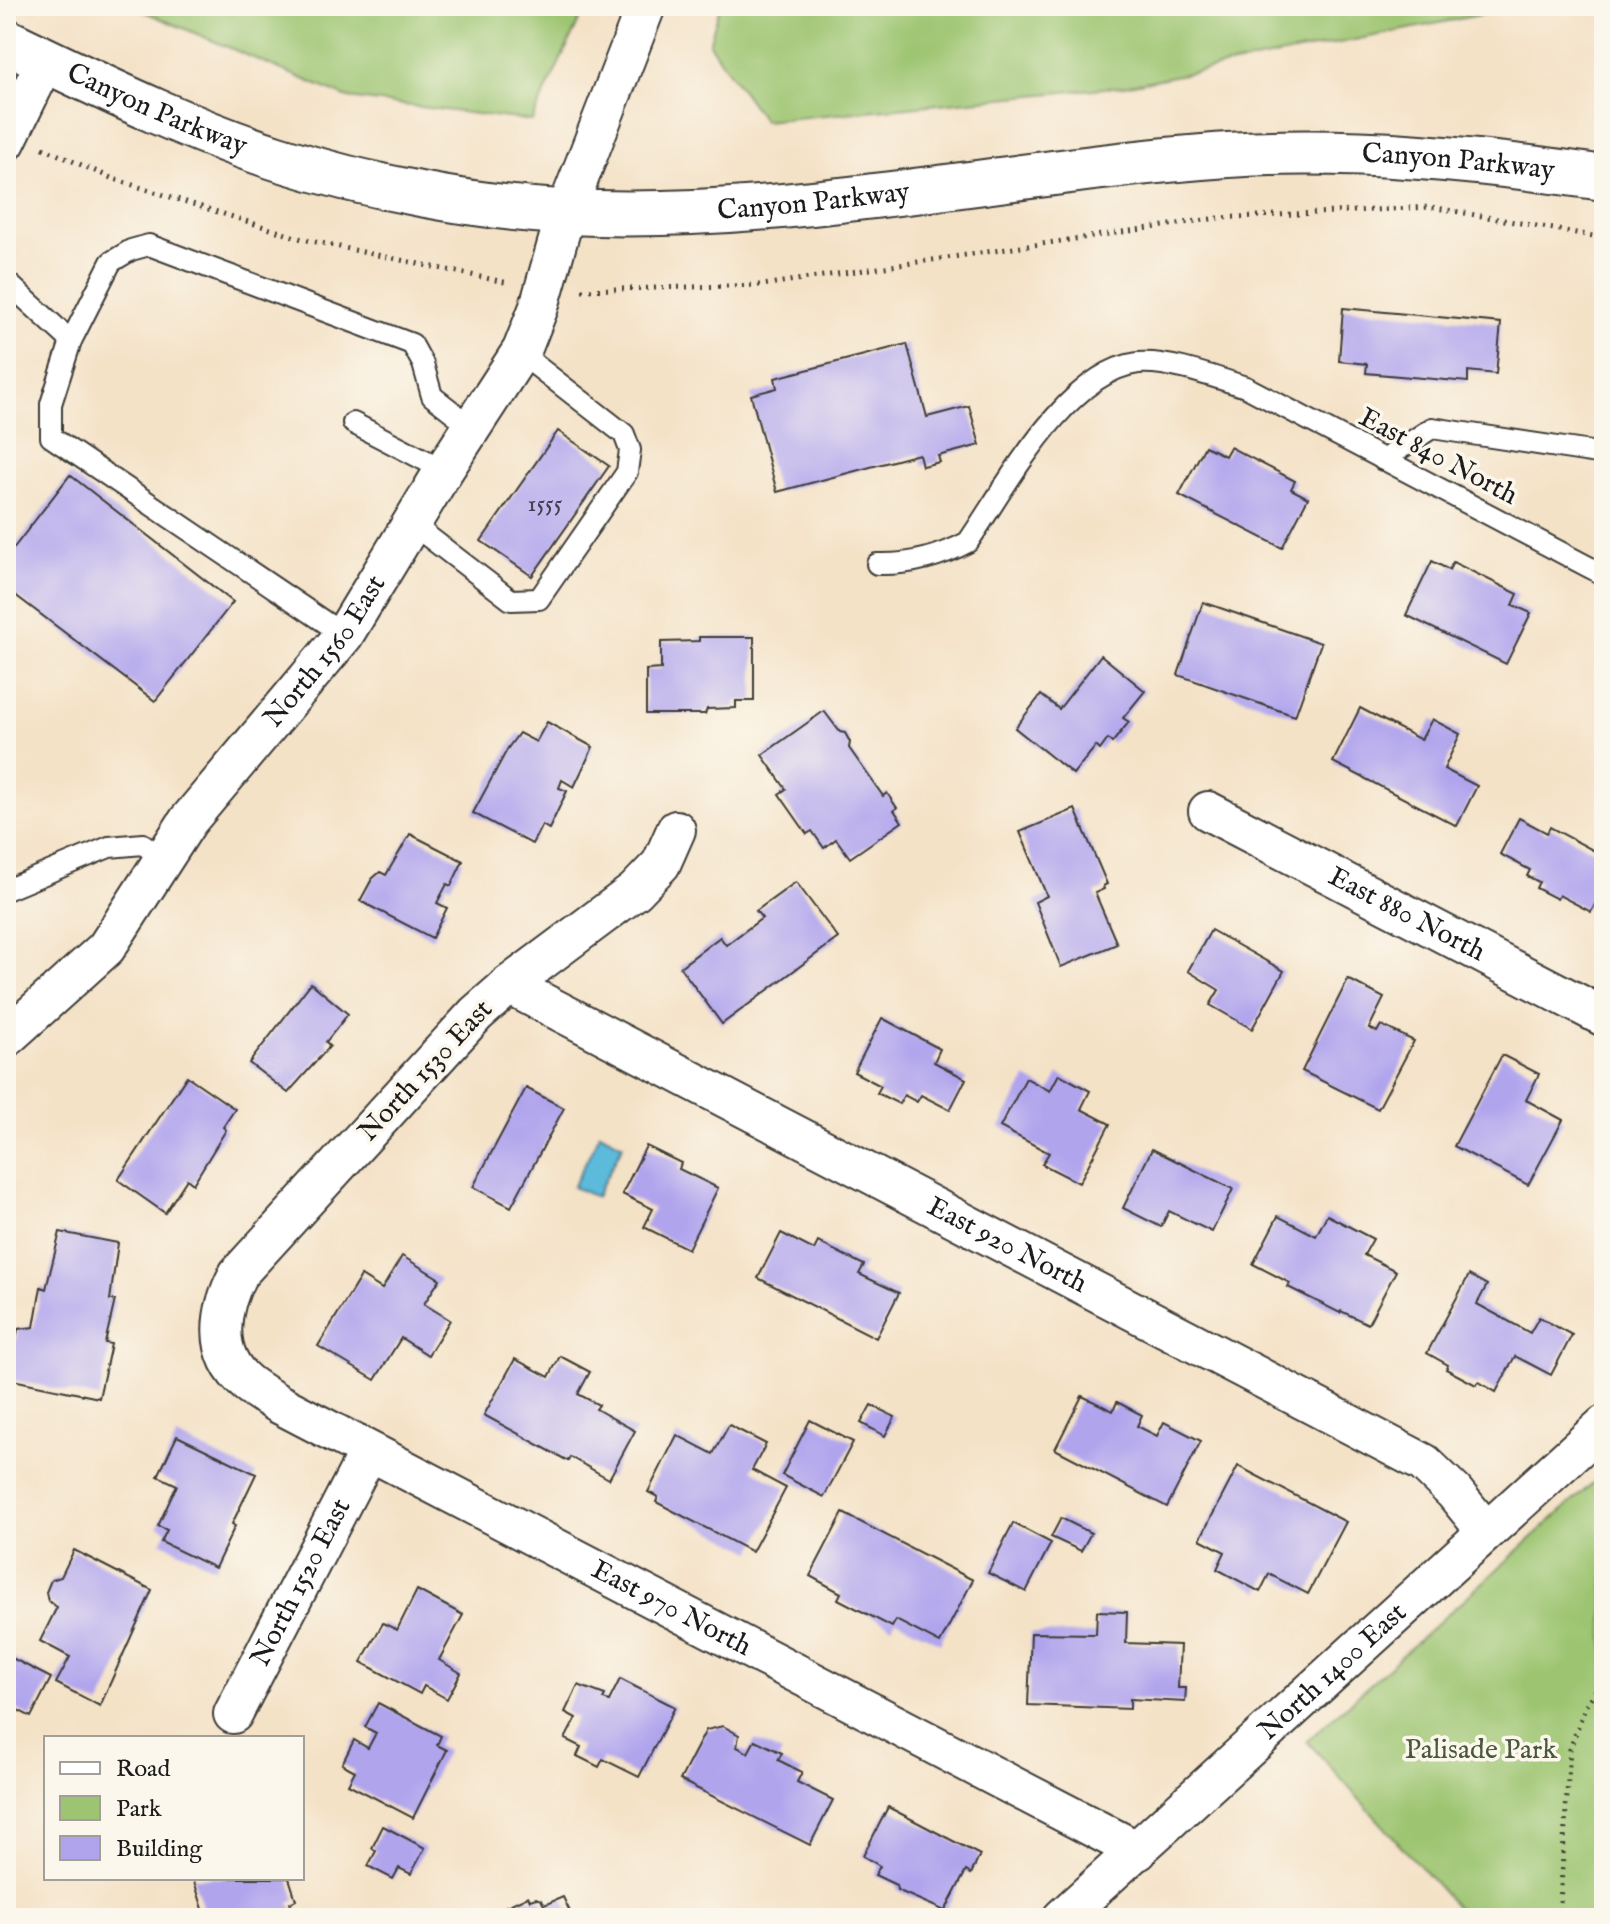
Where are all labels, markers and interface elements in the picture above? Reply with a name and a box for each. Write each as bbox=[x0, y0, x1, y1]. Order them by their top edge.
street label: Canyon Parkway bbox=[61, 55, 252, 164]
street label: Canyon Parkway bbox=[1361, 136, 1557, 188]
street label: Canyon Parkway bbox=[716, 174, 912, 228]
street label: East 840 North bbox=[1353, 400, 1523, 514]
house number: 1555 bbox=[527, 489, 563, 520]
street label: North 1560 East bbox=[256, 568, 394, 735]
street label: East 880 North bbox=[1322, 859, 1491, 970]
street label: North 1530 East bbox=[351, 993, 501, 1149]
street label: East 920 North bbox=[921, 1189, 1093, 1301]
street label: North 1520 East bbox=[243, 1492, 359, 1672]
street label: East 970 North bbox=[585, 1552, 757, 1664]
street label: North 1400 East bbox=[1251, 1595, 1414, 1748]
park label: Palisade Park bbox=[1405, 1733, 1558, 1768]
legend bbox=[44, 1736, 304, 1880]
text: Road bbox=[116, 1754, 170, 1785]
text: Park bbox=[116, 1794, 162, 1825]
text: Building bbox=[116, 1834, 203, 1865]

